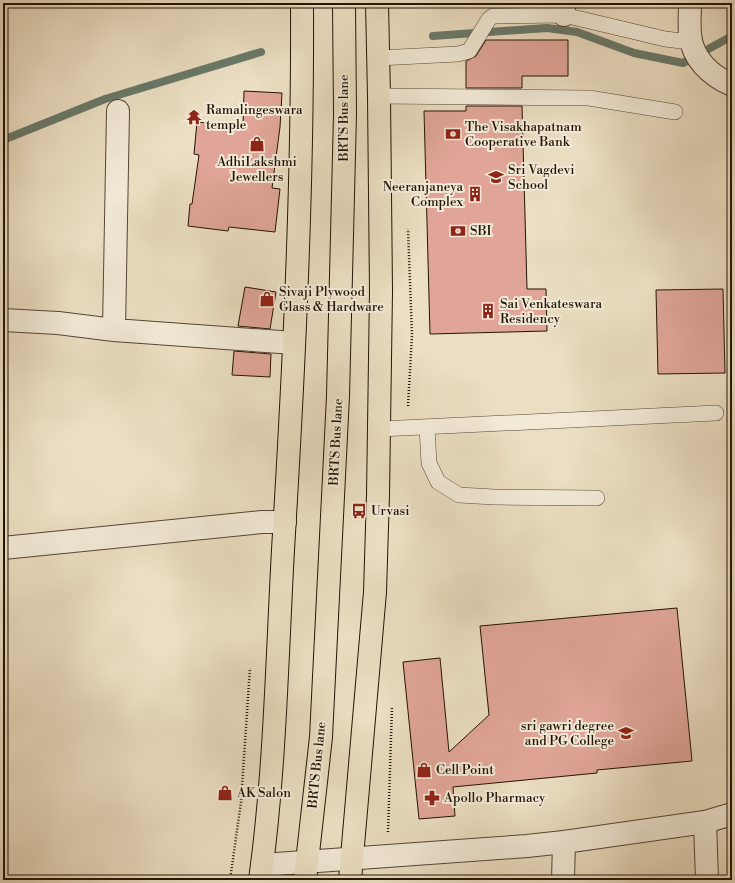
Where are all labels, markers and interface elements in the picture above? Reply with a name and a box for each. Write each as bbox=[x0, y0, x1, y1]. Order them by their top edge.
street label: BRTS Bus lane bbox=[336, 74, 352, 163]
place label: Ramalingeswara temple bbox=[206, 102, 303, 133]
temple icon: Ramalingeswara temple bbox=[185, 108, 203, 126]
place label: The Visakhapatnam Cooperative Bank bbox=[465, 119, 582, 150]
bank icon: The Visakhapatnam Cooperative Bank bbox=[444, 125, 462, 143]
shop icon: AdhiLakshmi Jewellers bbox=[248, 135, 266, 153]
place label: AdhiLakshmi Jewellers bbox=[216, 154, 297, 185]
place label: Sri Vagdevi School bbox=[508, 162, 574, 193]
school or university icon: Sri Vagdevi School bbox=[487, 168, 505, 186]
place label: Neeranjaneya Complex bbox=[382, 179, 463, 210]
building icon: Neeranjaneya Complex bbox=[466, 185, 484, 203]
bank icon: SBI bbox=[449, 222, 467, 240]
place label: SBI bbox=[470, 223, 492, 239]
place label: Sivaji Plywood Glass & Hardware bbox=[279, 284, 384, 315]
shop icon: Sivaji Plywood Glass & Hardware bbox=[258, 290, 276, 308]
place label: Sai Venkateswara Residency bbox=[500, 296, 602, 327]
building icon: Sai Venkateswara Residency bbox=[479, 302, 497, 320]
street label: BRTS Bus lane bbox=[326, 398, 346, 487]
bus stop icon: Urvasi bbox=[350, 502, 368, 520]
place label: Urvasi bbox=[371, 503, 409, 519]
place label: sri gawri degree and PG College bbox=[521, 718, 614, 749]
street label: BRTS Bus lane bbox=[304, 720, 330, 810]
school or university icon: sri gawri degree and PG College bbox=[617, 724, 635, 742]
shop icon: Cell Point bbox=[415, 761, 433, 779]
place label: Cell Point bbox=[436, 762, 494, 778]
shop icon: AK Salon bbox=[216, 784, 234, 802]
place label: AK Salon bbox=[236, 785, 291, 801]
pharmacy icon: Apollo Pharmacy bbox=[423, 789, 441, 807]
place label: Apollo Pharmacy bbox=[443, 790, 546, 806]

